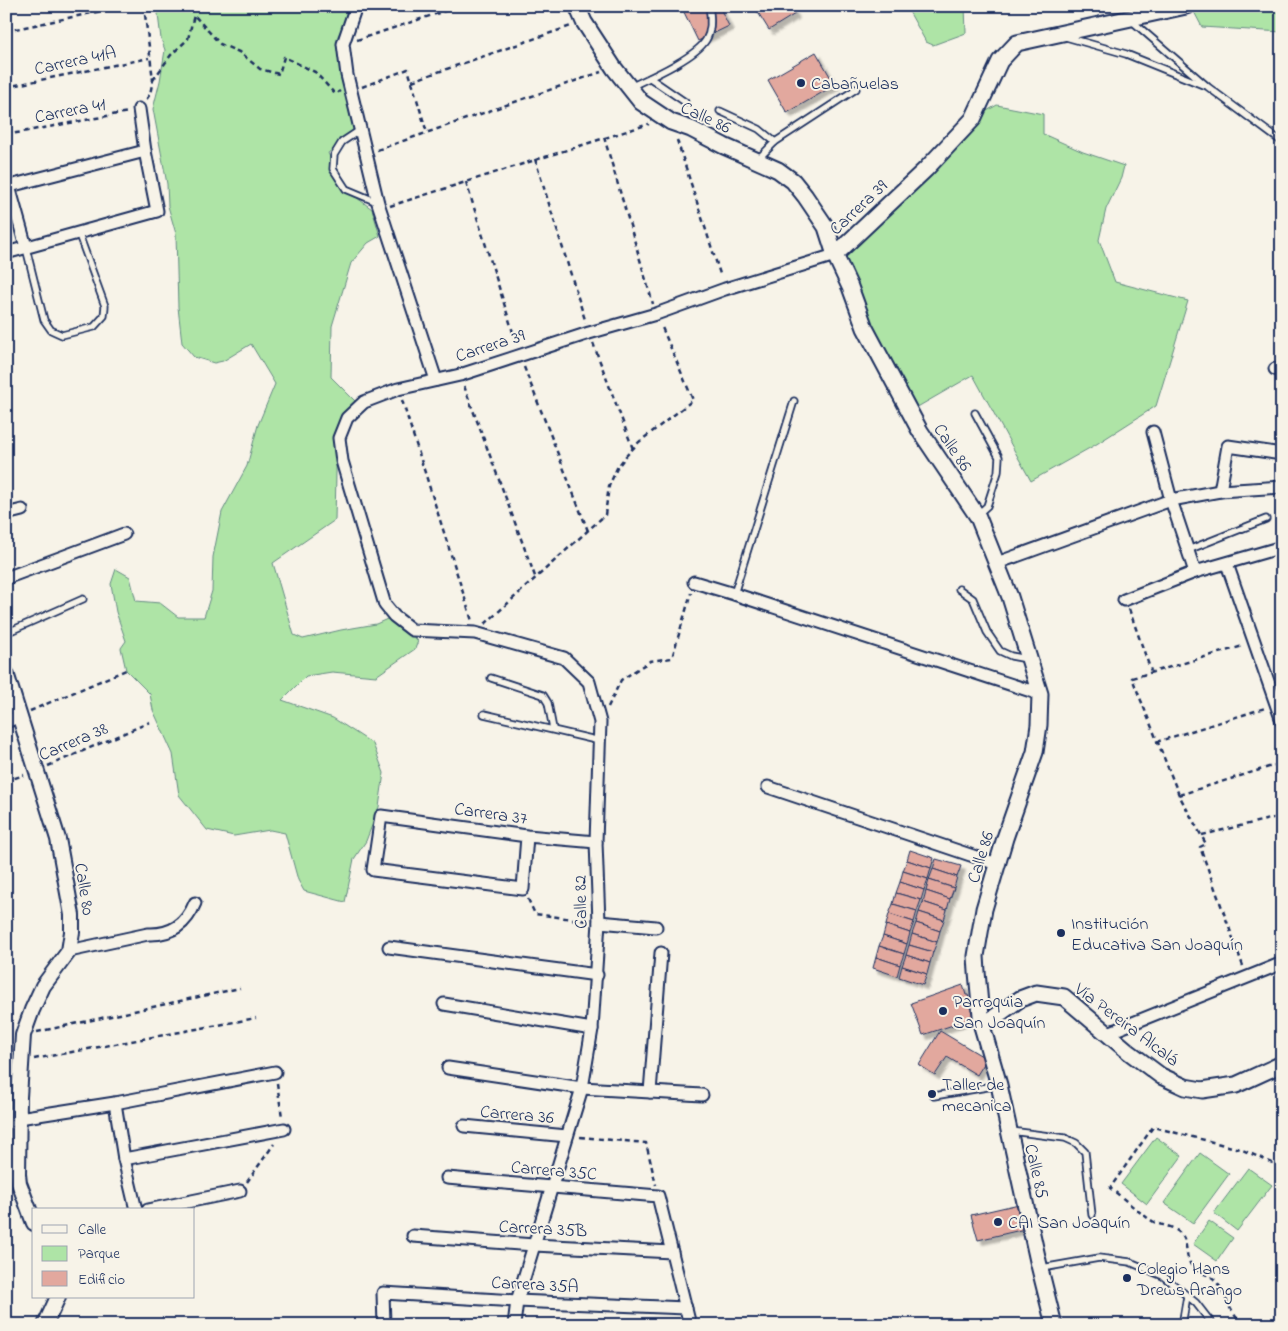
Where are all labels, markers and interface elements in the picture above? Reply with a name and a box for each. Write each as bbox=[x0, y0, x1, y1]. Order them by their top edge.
street label: Carrera 41A bbox=[32, 41, 119, 83]
place label: Cabañuelas bbox=[811, 72, 899, 98]
marker: Cabañuelas bbox=[795, 77, 807, 89]
street label: Carrera 41 bbox=[33, 92, 108, 132]
street label: Calle 86 bbox=[676, 96, 735, 142]
street label: Carrera 39 bbox=[824, 174, 895, 242]
street label: Carrera 39 bbox=[453, 323, 529, 370]
street label: Calle 86 bbox=[926, 419, 977, 477]
street label: Carrera 38 bbox=[35, 717, 113, 769]
street label: Carrera 37 bbox=[453, 797, 529, 833]
street label: Calle 86 bbox=[962, 828, 1002, 887]
street label: Calle 80 bbox=[66, 861, 100, 918]
street label: Calle 82 bbox=[569, 875, 595, 929]
place label: Institución Educativa San Joaquín bbox=[1071, 912, 1243, 959]
marker: Institución Educativa San Joaquín bbox=[1055, 927, 1067, 939]
street label: Vía Pereira Alcalá bbox=[1067, 977, 1183, 1074]
place label: Parroquia San Joaquín bbox=[953, 990, 1045, 1037]
marker: Parroquia San Joaquín bbox=[937, 1005, 949, 1017]
place label: Taller de mecanica bbox=[942, 1073, 1012, 1120]
marker: Taller de mecanica bbox=[926, 1088, 938, 1100]
street label: Carrera 36 bbox=[479, 1100, 555, 1132]
street label: Calle 85 bbox=[1016, 1142, 1054, 1201]
street label: Carrera 35C bbox=[510, 1155, 598, 1189]
legend bbox=[32, 1208, 195, 1298]
place label: CAI San Joaquín bbox=[1008, 1211, 1130, 1237]
street label: Carrera 35B bbox=[498, 1215, 588, 1245]
marker: CAI San Joaquín bbox=[992, 1216, 1004, 1228]
text: Calle bbox=[78, 1219, 106, 1241]
text: Parque bbox=[78, 1243, 120, 1265]
place label: Colegio Hans Drews Arango bbox=[1136, 1257, 1242, 1305]
text: Edificio bbox=[78, 1269, 125, 1291]
street label: Carrera 35A bbox=[491, 1271, 579, 1301]
marker: Colegio Hans Drews Arango bbox=[1121, 1272, 1133, 1284]

